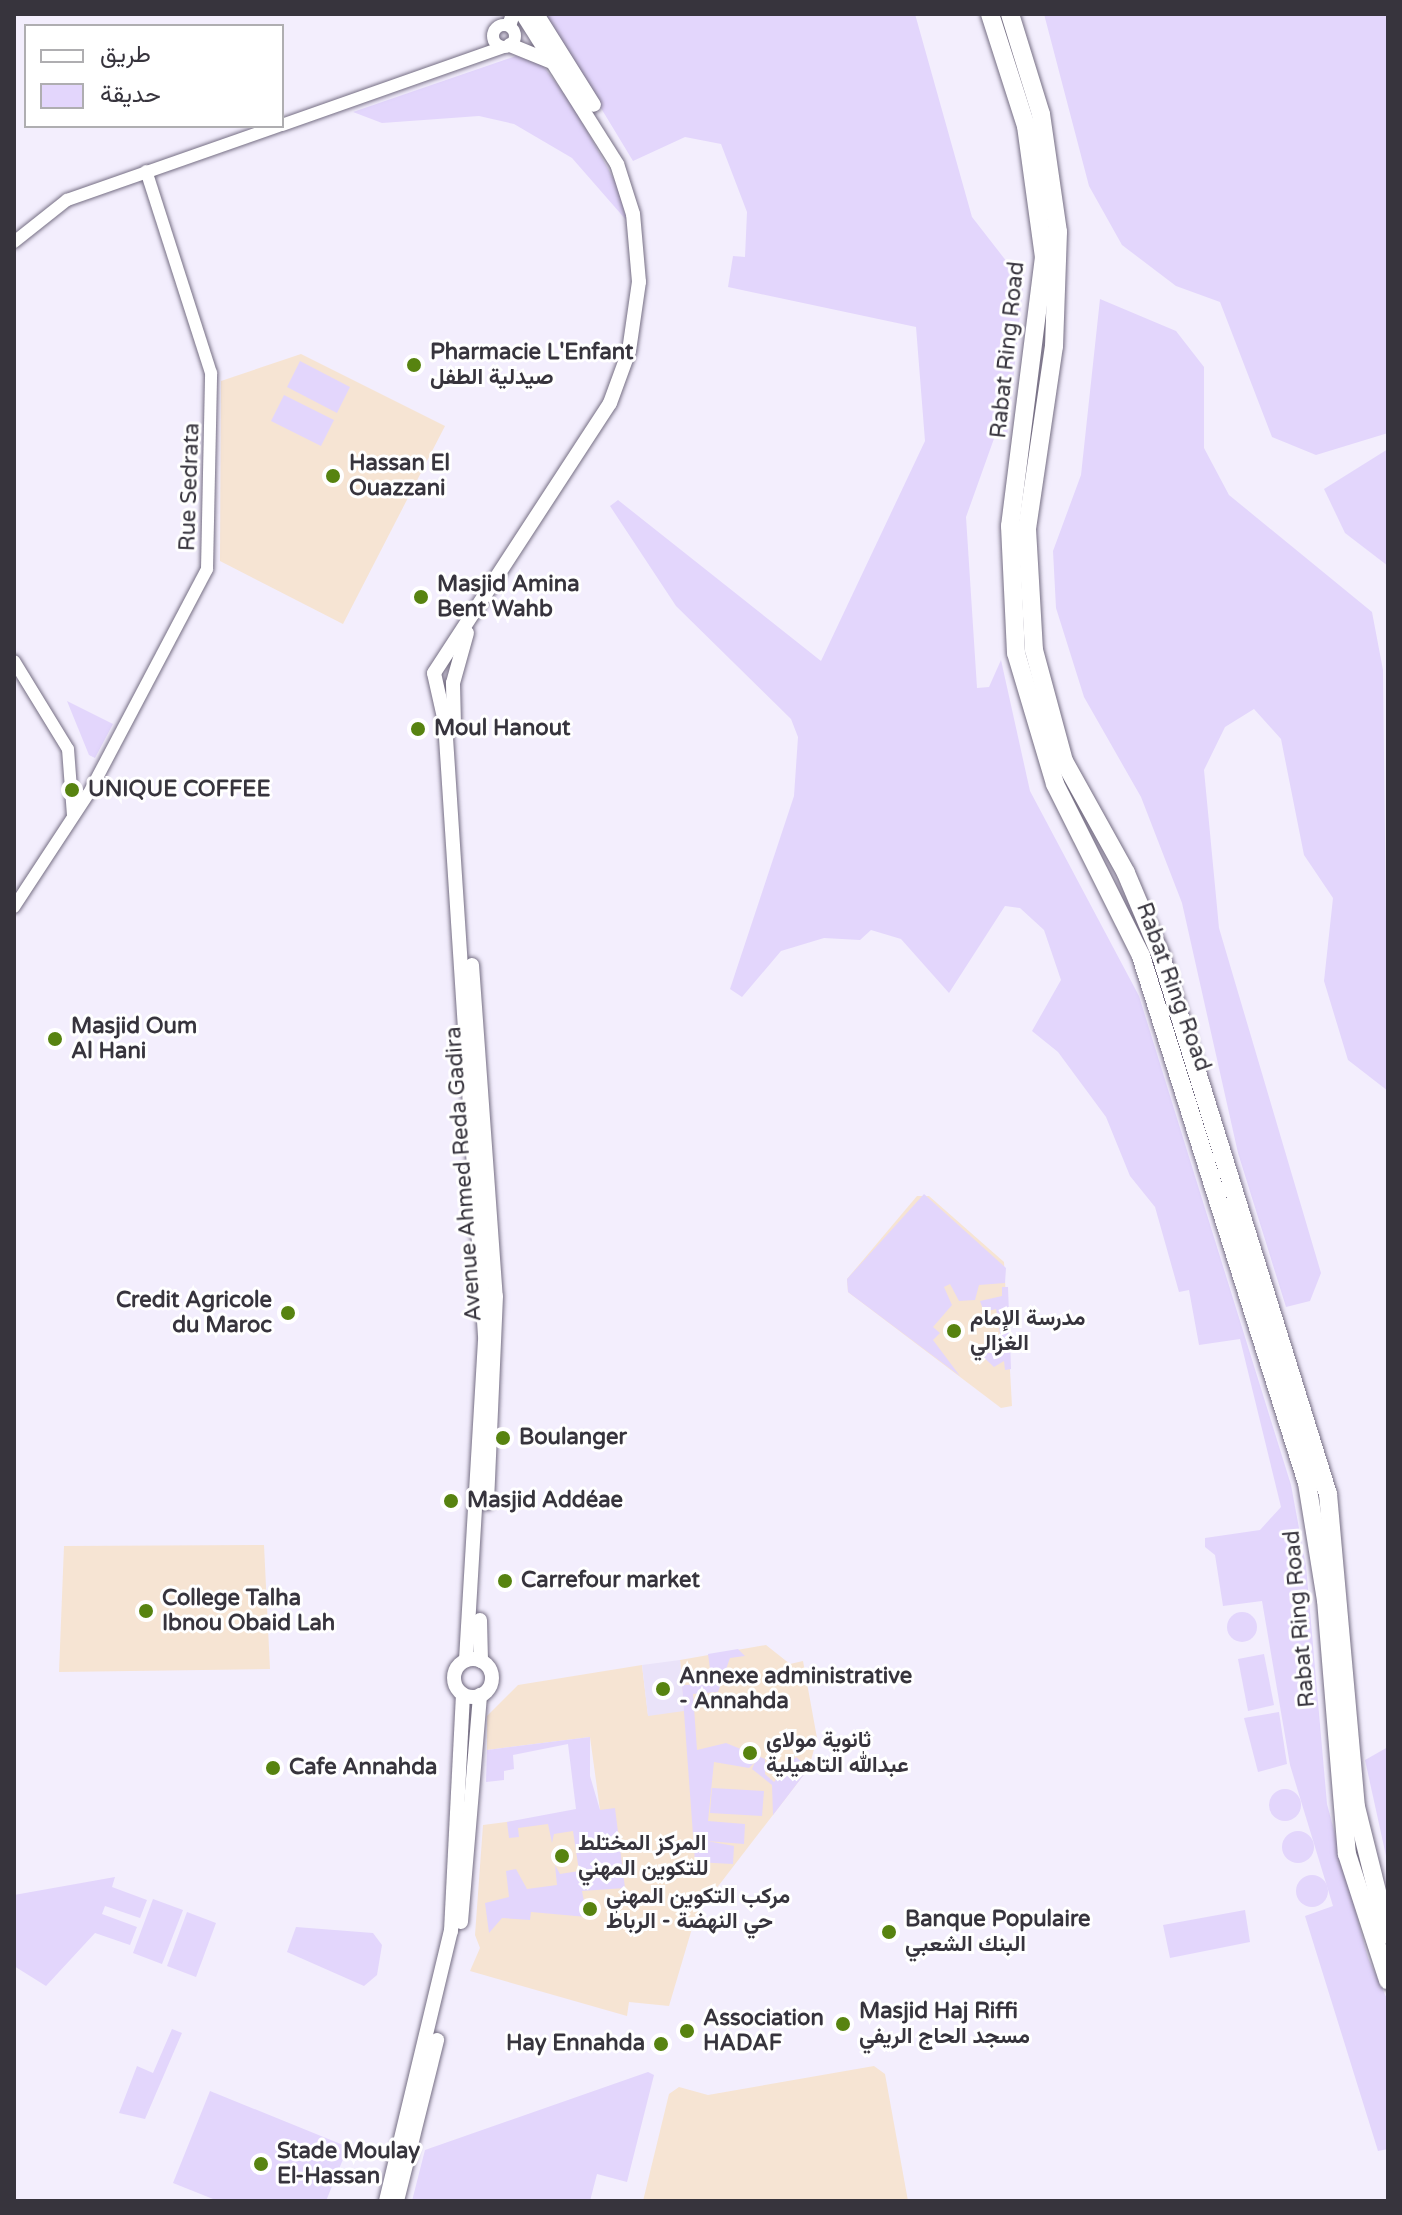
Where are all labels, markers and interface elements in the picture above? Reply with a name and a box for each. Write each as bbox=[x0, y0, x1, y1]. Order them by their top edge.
legend bbox=[24, 24, 284, 128]
text: طريق bbox=[100, 40, 151, 69]
text: حديقة bbox=[100, 80, 161, 109]
street label: Rabat Ring Road bbox=[986, 260, 1030, 440]
place label: Pharmacie L'Enfant صيدلية الطفل bbox=[430, 339, 633, 390]
marker: Pharmacie L'Enfant صيدلية الطفل bbox=[405, 356, 423, 374]
street label: Rue Sedrata bbox=[175, 422, 205, 552]
place label: Hassan El Ouazzani bbox=[349, 450, 450, 502]
marker: Hassan El Ouazzani bbox=[324, 467, 342, 485]
place label: Masjid Amina Bent Wahb bbox=[437, 571, 580, 622]
marker: Masjid Amina Bent Wahb bbox=[412, 588, 430, 606]
place label: Moul Hanout bbox=[434, 716, 570, 742]
marker: Moul Hanout bbox=[409, 720, 427, 738]
place label: UNIQUE COFFEE bbox=[88, 777, 270, 803]
marker: UNIQUE COFFEE bbox=[63, 781, 81, 799]
street label: Rabat Ring Road bbox=[1130, 899, 1216, 1075]
place label: Masjid Oum Al Hani bbox=[71, 1013, 197, 1064]
street label: Avenue Ahmed Reda Gadira bbox=[441, 1026, 487, 1322]
marker: Masjid Oum Al Hani bbox=[46, 1030, 64, 1048]
place label: Credit Agricole du Maroc bbox=[116, 1287, 272, 1338]
marker: Credit Agricole du Maroc bbox=[279, 1304, 297, 1322]
place label: مدرسة الإمام الغزالي bbox=[970, 1305, 1085, 1356]
marker: مدرسة الإمام الغزالي bbox=[945, 1322, 963, 1340]
place label: Boulanger bbox=[519, 1425, 627, 1451]
marker: Boulanger bbox=[494, 1429, 512, 1447]
place label: Masjid Addéae bbox=[467, 1488, 623, 1514]
marker: Masjid Addéae bbox=[442, 1492, 460, 1510]
street label: Rabat Ring Road bbox=[1279, 1529, 1321, 1709]
place label: Carrefour market bbox=[521, 1568, 700, 1594]
marker: Carrefour market bbox=[496, 1572, 514, 1590]
place label: College Talha Ibnou Obaid Lah bbox=[162, 1585, 335, 1636]
marker: College Talha Ibnou Obaid Lah bbox=[137, 1602, 155, 1620]
place label: Annexe administrative - Annahda bbox=[679, 1663, 912, 1714]
marker: Annexe administrative - Annahda bbox=[654, 1680, 672, 1698]
place label: ثانوية مولاي عبدالله التاهيلية bbox=[766, 1727, 909, 1778]
marker: ثانوية مولاي عبدالله التاهيلية bbox=[741, 1744, 759, 1762]
place label: Cafe Annahda bbox=[289, 1755, 437, 1781]
marker: Cafe Annahda bbox=[264, 1759, 282, 1777]
place label: المركز المختلط للتكوين المهني bbox=[578, 1830, 709, 1882]
marker: المركز المختلط للتكوين المهني bbox=[553, 1847, 571, 1865]
place label: مركب التكوين المهني حي النهضة - الرباط bbox=[606, 1883, 790, 1934]
marker: مركب التكوين المهني حي النهضة - الرباط bbox=[581, 1900, 599, 1918]
place label: Banque Populaire البنك الشعبي bbox=[905, 1906, 1090, 1958]
marker: Banque Populaire البنك الشعبي bbox=[880, 1923, 898, 1941]
place label: Masjid Haj Riffi مسجد الحاج الريفي bbox=[859, 1998, 1030, 2050]
place label: Association HADAF bbox=[703, 2005, 824, 2056]
marker: Masjid Haj Riffi مسجد الحاج الريفي bbox=[834, 2015, 852, 2033]
marker: Association HADAF bbox=[678, 2022, 696, 2040]
place label: Hay Ennahda bbox=[506, 2031, 645, 2057]
marker: Hay Ennahda bbox=[652, 2035, 670, 2053]
place label: Stade Moulay El-Hassan bbox=[277, 2138, 420, 2190]
marker: Stade Moulay El-Hassan bbox=[252, 2155, 270, 2173]

